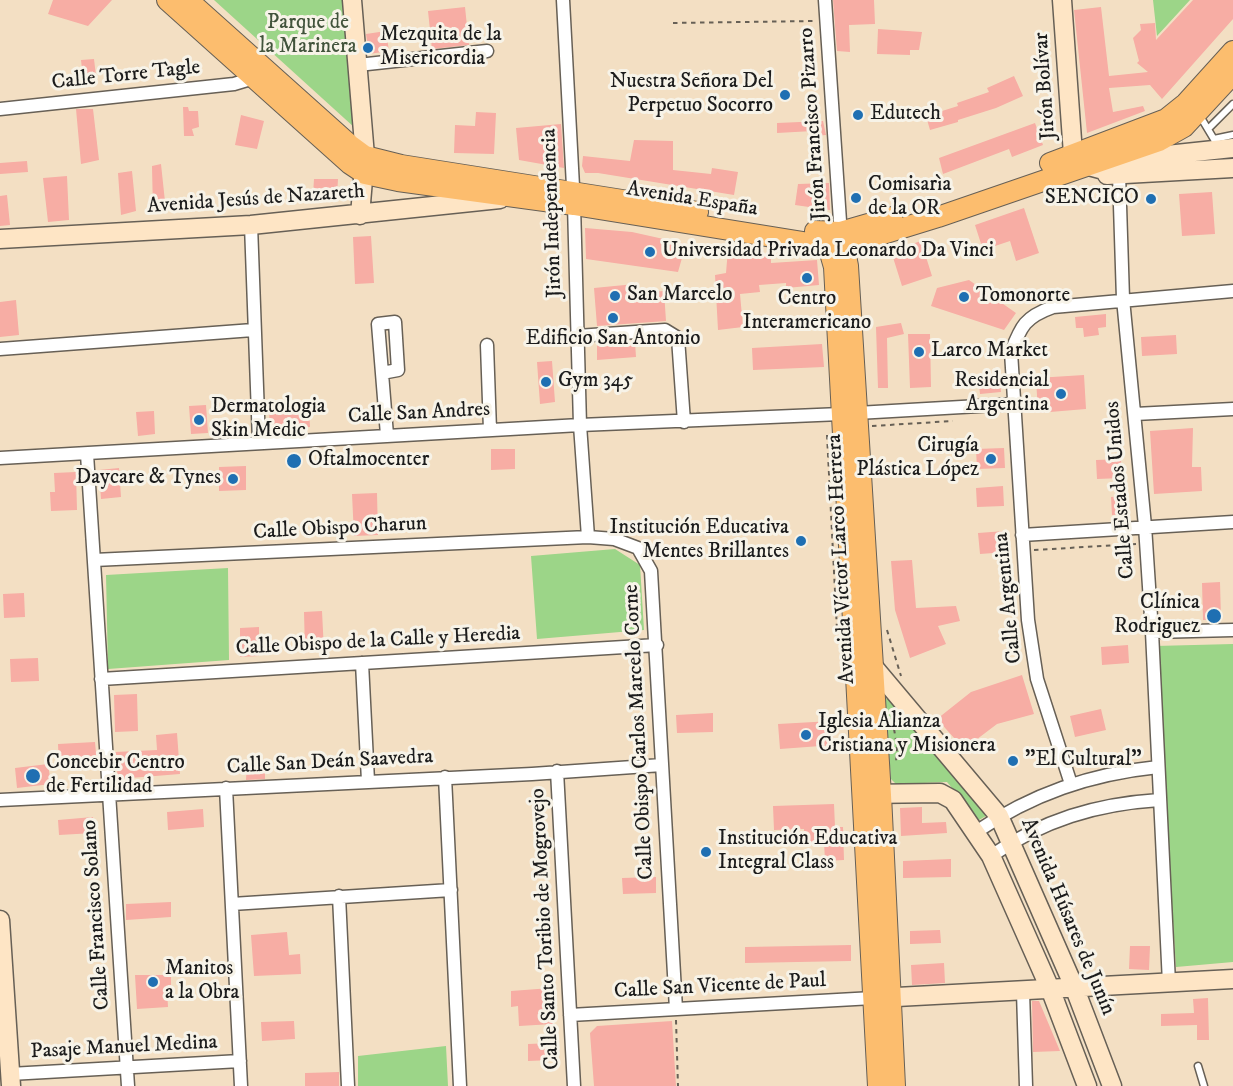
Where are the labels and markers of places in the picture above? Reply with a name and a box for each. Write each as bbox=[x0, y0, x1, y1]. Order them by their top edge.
place label: Mezquita de la Misericordia bbox=[380, 23, 502, 73]
marker: Mezquita de la Misericordia bbox=[361, 41, 375, 55]
place label: Nuestra Señora Del Perpetuo Socorro bbox=[610, 70, 773, 120]
marker: Nuestra Señora Del Perpetuo Socorro bbox=[778, 88, 792, 102]
place label: Edutech bbox=[870, 102, 941, 128]
marker: Edutech bbox=[851, 108, 865, 122]
place label: Comisarìa de la OR bbox=[868, 173, 951, 223]
place label: SENCICO bbox=[1045, 186, 1139, 212]
marker: Comisarìa de la OR bbox=[849, 191, 863, 205]
marker: SENCICO bbox=[1144, 192, 1158, 206]
place label: Universidad Privada Leonardo Da Vinci bbox=[662, 239, 994, 265]
marker: Universidad Privada Leonardo Da Vinci bbox=[643, 245, 657, 259]
marker: Centro Interamericano bbox=[800, 271, 814, 285]
place label: San Marcelo bbox=[627, 283, 732, 309]
place label: Tomonorte bbox=[976, 284, 1070, 310]
place label: Centro Interamericano bbox=[743, 287, 871, 337]
marker: San Marcelo bbox=[608, 289, 622, 303]
marker: Tomonorte bbox=[957, 290, 971, 304]
marker: Edificio San Antonio bbox=[606, 311, 620, 325]
place label: Edificio San Antonio bbox=[526, 327, 700, 353]
place label: Larco Market bbox=[931, 339, 1048, 365]
marker: Larco Market bbox=[912, 345, 926, 359]
place label: Gym 345 bbox=[558, 369, 633, 395]
place label: Residencial Argentina bbox=[954, 369, 1049, 419]
marker: Gym 345 bbox=[539, 375, 553, 389]
marker: Residencial Argentina bbox=[1054, 387, 1068, 401]
place label: Dermatologia Skin Medic bbox=[211, 395, 326, 445]
marker: Dermatologia Skin Medic bbox=[192, 413, 206, 427]
place label: Cirugía Plástica López bbox=[856, 434, 979, 484]
place label: Oftalmocenter bbox=[308, 448, 429, 474]
marker: Oftalmocenter bbox=[285, 452, 303, 470]
marker: Cirugía Plástica López bbox=[984, 452, 998, 466]
place label: Daycare & Tynes bbox=[76, 466, 221, 492]
marker: Daycare & Tynes bbox=[226, 472, 240, 486]
place label: Institución Educativa Mentes Brillantes bbox=[610, 516, 789, 566]
marker: Institución Educativa Mentes Brillantes bbox=[794, 534, 808, 548]
place label: Clínica Rodriguez bbox=[1114, 591, 1200, 641]
marker: Clínica Rodriguez bbox=[1205, 607, 1223, 625]
place label: Iglesia Alianza Cristiana y Misionera bbox=[818, 710, 996, 760]
marker: Iglesia Alianza Cristiana y Misionera bbox=[799, 728, 813, 742]
place label: "El Cultural" bbox=[1025, 748, 1142, 774]
place label: Concebir Centro de Fertilidad bbox=[46, 751, 185, 801]
marker: "El Cultural" bbox=[1006, 754, 1020, 768]
marker: Concebir Centro de Fertilidad bbox=[24, 767, 42, 785]
place label: Institución Educativa Integral Class bbox=[718, 827, 897, 877]
marker: Institución Educativa Integral Class bbox=[699, 845, 713, 859]
place label: Manitos a la Obra bbox=[165, 957, 240, 1007]
marker: Manitos a la Obra bbox=[146, 975, 160, 989]

